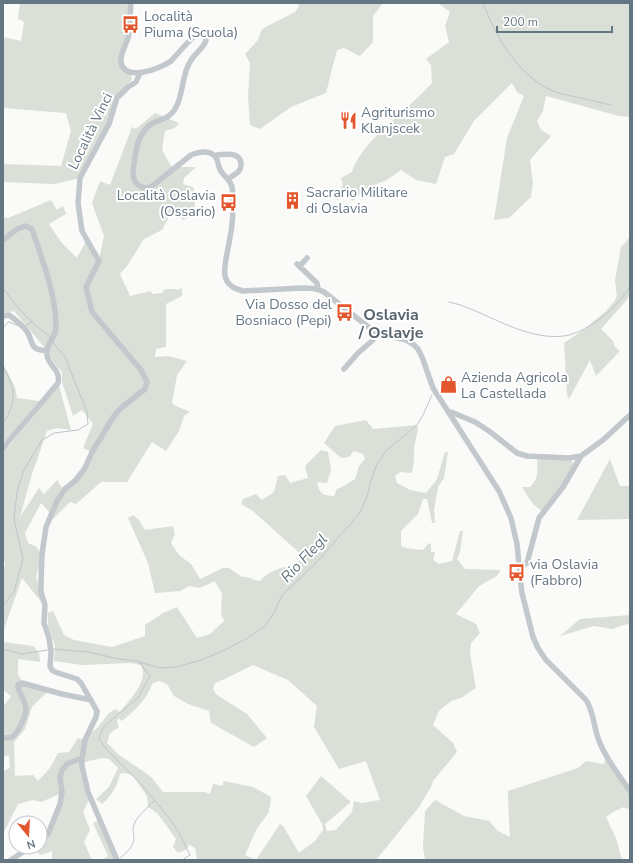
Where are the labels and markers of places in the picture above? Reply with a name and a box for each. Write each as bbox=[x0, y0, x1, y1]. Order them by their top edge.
place label: Località Piuma (Scuola) bbox=[144, 7, 238, 42]
bus stop icon: Località Piuma (Scuola) bbox=[121, 14, 141, 34]
place label: Agriturismo Klanjscek bbox=[361, 103, 435, 138]
restaurant icon: Agriturismo Klanjscek bbox=[338, 110, 358, 130]
place label: Sacrario Militare di Oslavia bbox=[306, 183, 408, 218]
place label: Località Oslavia (Ossario) bbox=[117, 186, 216, 221]
building icon: Sacrario Militare di Oslavia bbox=[283, 190, 303, 210]
bus stop icon: Località Oslavia (Ossario) bbox=[219, 193, 239, 213]
place label: Via Dosso del Bosniaco (Pepi) bbox=[235, 295, 333, 330]
bus stop icon: Via Dosso del Bosniaco (Pepi) bbox=[335, 302, 355, 322]
place label: Azienda Agricola La Castellada bbox=[461, 368, 568, 403]
shop icon: Azienda Agricola La Castellada bbox=[438, 375, 458, 395]
place label: via Oslavia (Fabbro) bbox=[530, 555, 598, 590]
bus stop icon: via Oslavia (Fabbro) bbox=[507, 562, 527, 582]

